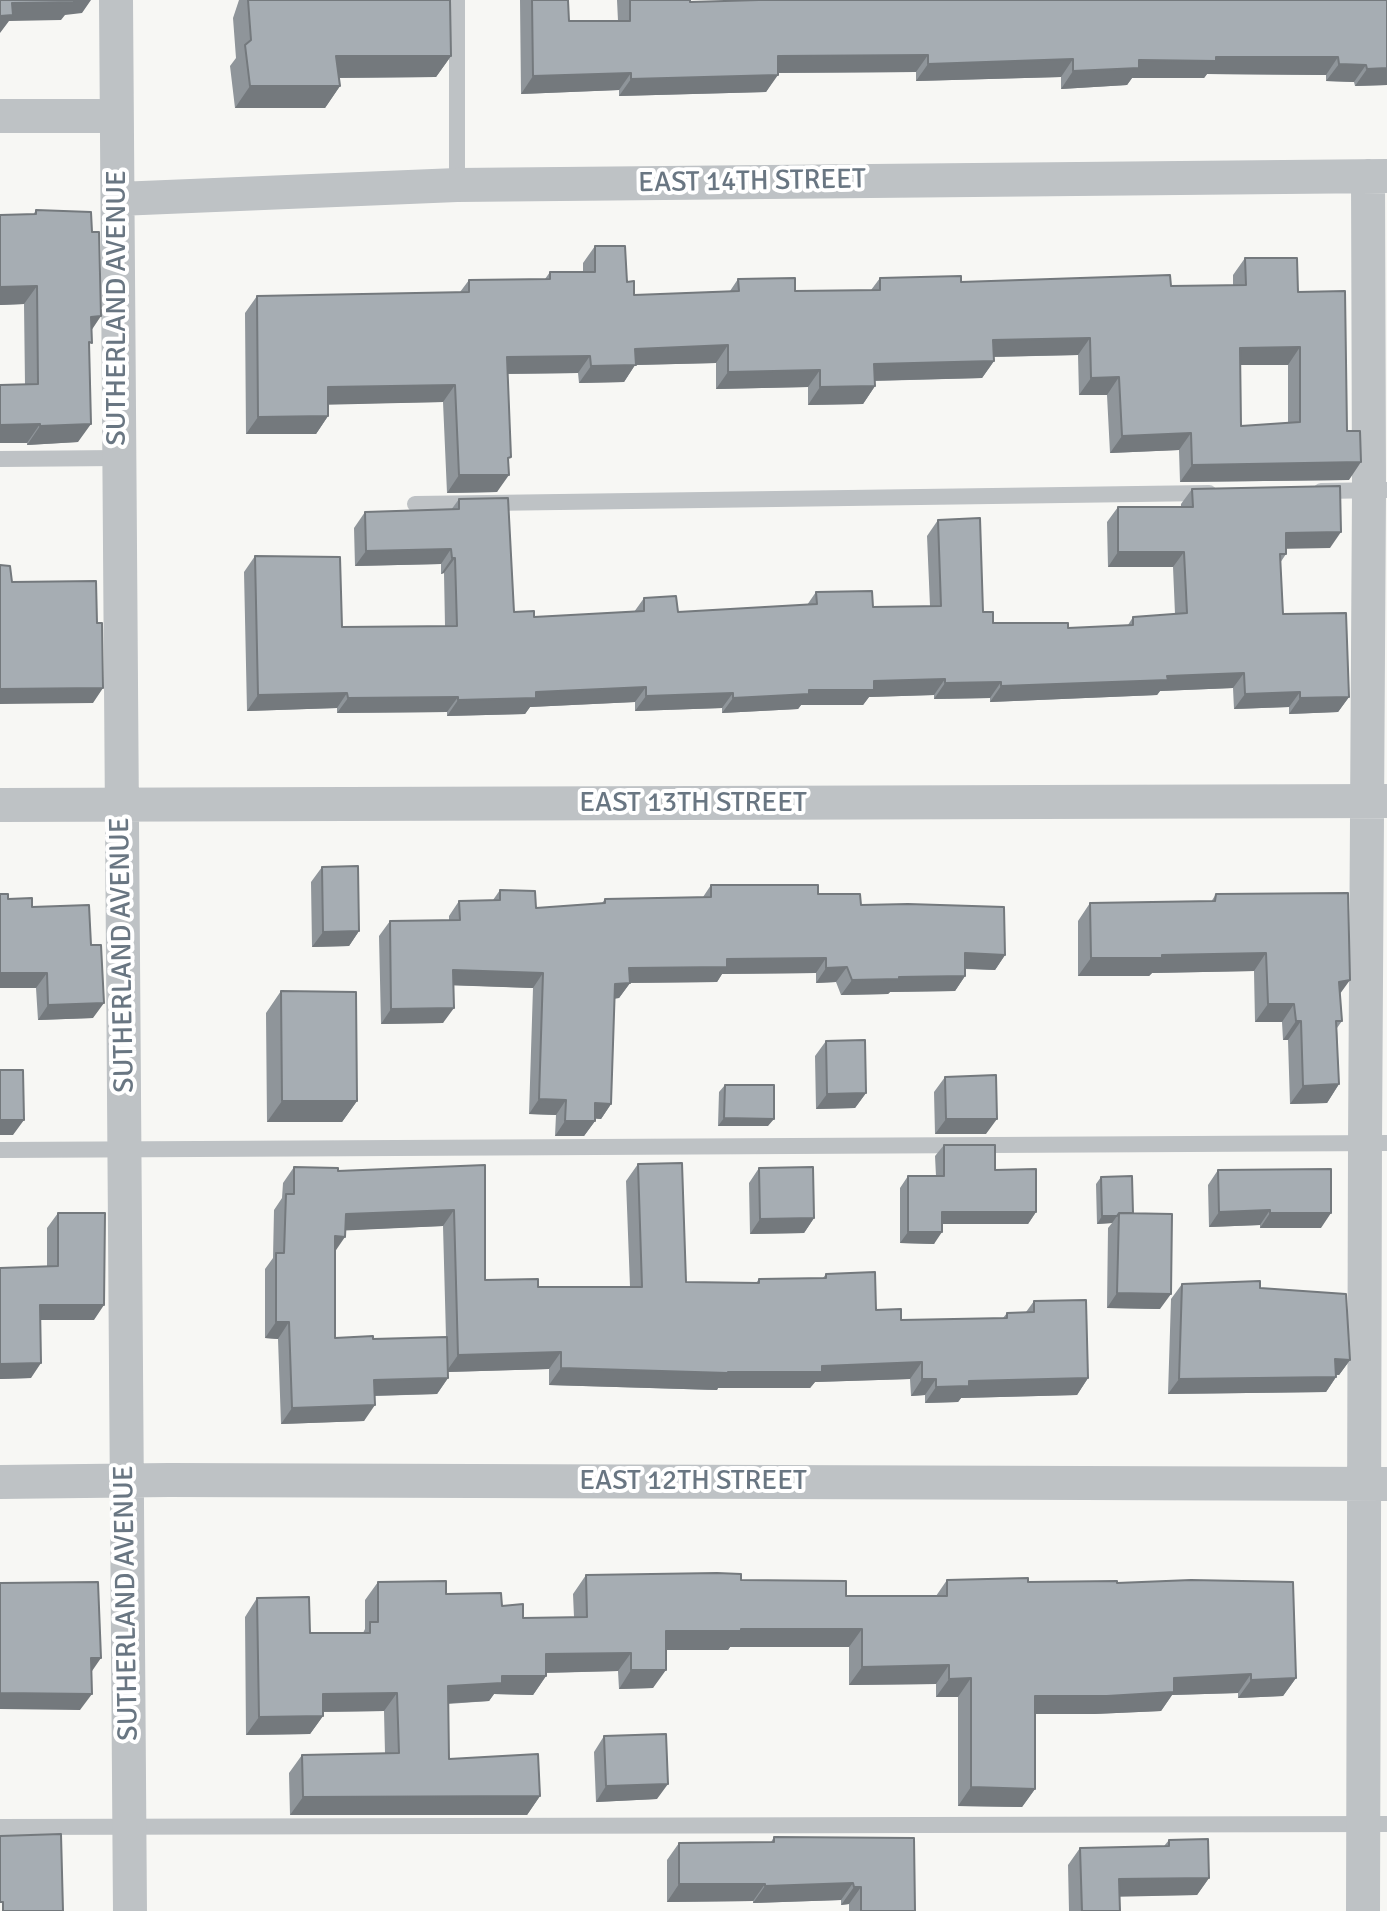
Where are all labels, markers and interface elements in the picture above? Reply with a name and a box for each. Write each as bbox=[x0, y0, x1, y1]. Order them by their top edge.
street label: EAST 14TH STREET bbox=[638, 163, 866, 201]
street label: SUTHERLAND AVENUE bbox=[101, 170, 135, 446]
street label: EAST 13TH STREET bbox=[579, 787, 807, 821]
street label: SUTHERLAND AVENUE bbox=[104, 817, 142, 1093]
street label: SUTHERLAND AVENUE bbox=[108, 1465, 146, 1741]
street label: EAST 12TH STREET bbox=[579, 1465, 807, 1499]

